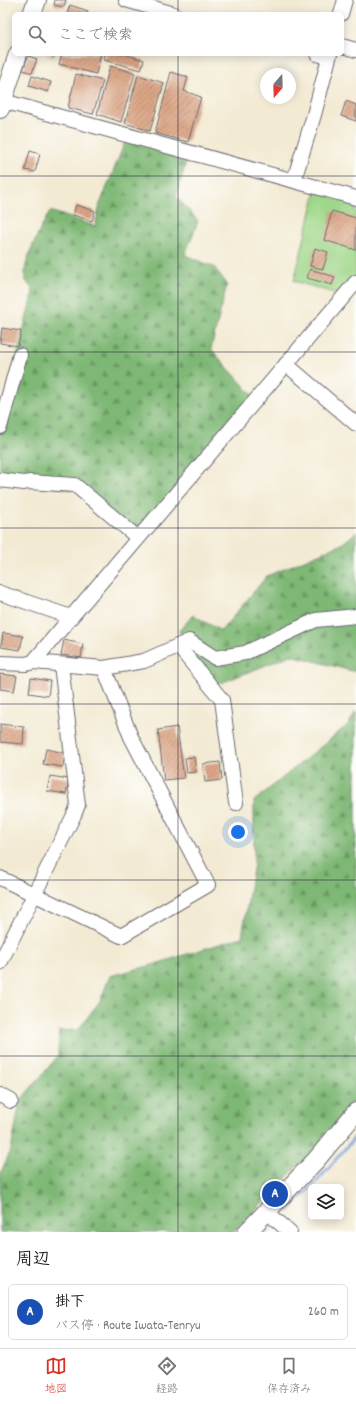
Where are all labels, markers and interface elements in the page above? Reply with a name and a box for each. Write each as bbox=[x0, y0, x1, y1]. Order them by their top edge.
search box bbox=[12, 12, 344, 56]
icon: search bbox=[26, 23, 48, 45]
text: ここで検索 bbox=[58, 25, 133, 47]
north arrow bbox=[260, 68, 296, 104]
your location bbox=[228, 822, 248, 842]
pin: A bbox=[262, 1179, 288, 1209]
map controls bbox=[308, 1184, 344, 1220]
button: layers bbox=[308, 1184, 344, 1220]
text: 周辺 bbox=[16, 1249, 50, 1273]
text: 掛下 bbox=[55, 1292, 85, 1314]
text: A bbox=[26, 1303, 34, 1322]
text: 260 m bbox=[308, 1303, 339, 1322]
text: バス停 · Route Iwata-Tenryu bbox=[55, 1317, 201, 1336]
tab: 地図 bbox=[45, 1355, 67, 1398]
tab: 経路 bbox=[156, 1355, 178, 1398]
tab: 保存済み bbox=[267, 1355, 311, 1398]

